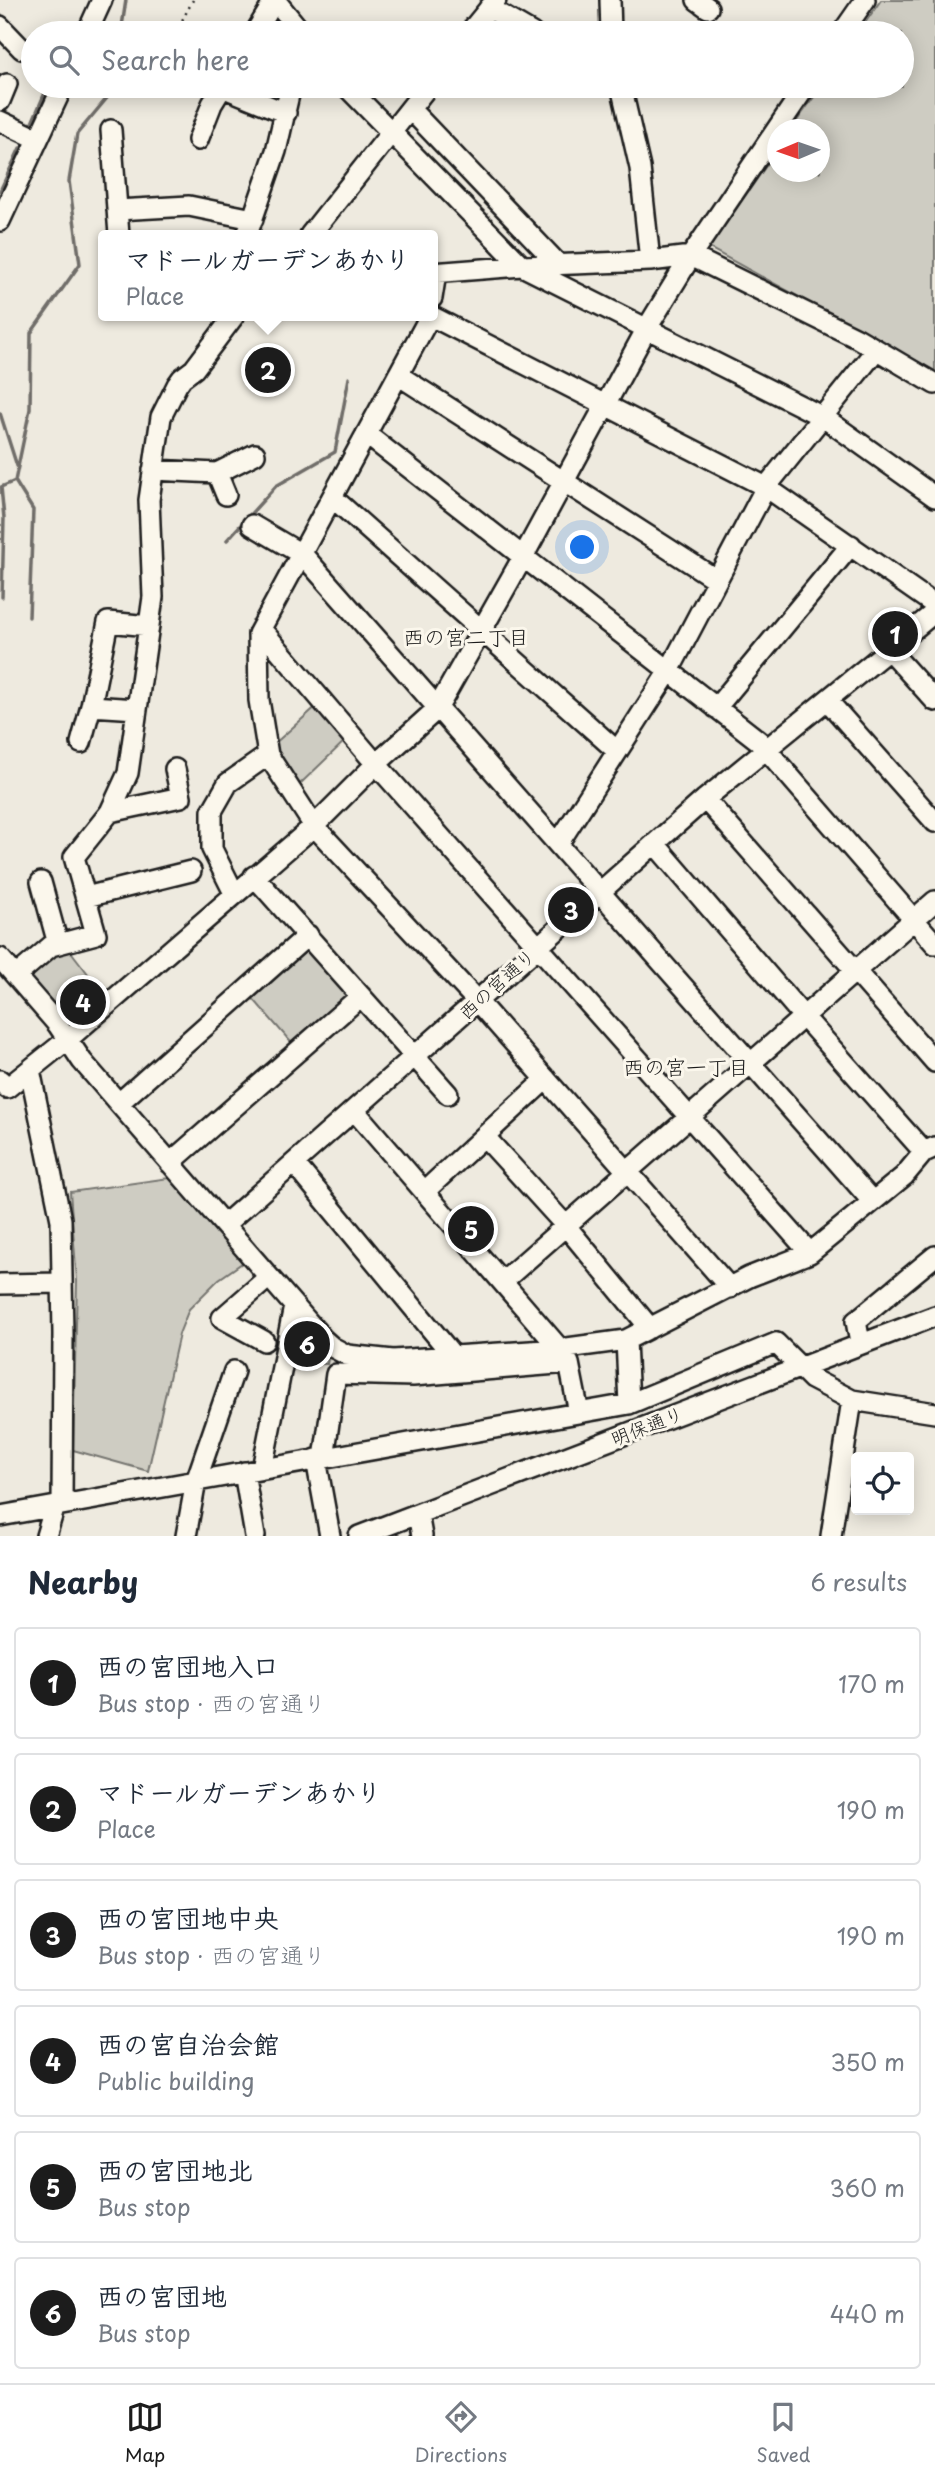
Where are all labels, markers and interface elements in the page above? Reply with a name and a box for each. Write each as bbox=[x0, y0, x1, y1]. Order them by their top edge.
search box bbox=[21, 21, 914, 98]
text: Search here bbox=[101, 40, 250, 79]
icon: search bbox=[45, 41, 83, 79]
north arrow bbox=[767, 119, 830, 182]
popup bbox=[98, 230, 438, 321]
text: マドールガーデンあかり bbox=[126, 239, 410, 278]
text: Place bbox=[126, 278, 184, 313]
pin: 2 bbox=[245, 344, 291, 396]
your location bbox=[565, 530, 599, 564]
pin: 1 bbox=[872, 608, 918, 660]
district label: 西の宮二丁目 bbox=[403, 620, 529, 652]
pin: 3 bbox=[548, 884, 594, 936]
street label: 西の宮通り bbox=[452, 941, 541, 1025]
pin: 4 bbox=[60, 976, 106, 1028]
district label: 西の宮一丁目 bbox=[623, 1050, 749, 1082]
pin: 5 bbox=[448, 1203, 494, 1255]
pin: 6 bbox=[284, 1318, 330, 1370]
street label: 明保通り bbox=[606, 1398, 687, 1452]
map controls bbox=[851, 1452, 914, 1515]
button: locate bbox=[851, 1452, 914, 1515]
text: Nearby bbox=[28, 1559, 138, 1604]
text: 6 results bbox=[811, 1564, 907, 1599]
text: 西の宮団地入口 bbox=[97, 1646, 279, 1685]
text: 1 bbox=[48, 1666, 59, 1701]
text: 170 m bbox=[838, 1666, 905, 1701]
text: Bus stop · 西の宮通り bbox=[97, 1685, 326, 1720]
text: マドールガーデンあかり bbox=[97, 1772, 382, 1811]
text: 2 bbox=[45, 1792, 61, 1827]
text: 190 m bbox=[837, 1792, 905, 1827]
text: Place bbox=[97, 1811, 156, 1846]
text: 西の宮団地中央 bbox=[97, 1898, 279, 1937]
text: 3 bbox=[45, 1918, 61, 1953]
text: 190 m bbox=[837, 1918, 905, 1953]
text: Bus stop · 西の宮通り bbox=[97, 1937, 326, 1972]
text: 西の宮自治会館 bbox=[97, 2024, 279, 2063]
text: 4 bbox=[45, 2044, 61, 2079]
text: 350 m bbox=[830, 2044, 905, 2079]
text: Public building bbox=[97, 2063, 254, 2098]
text: 西の宮団地北 bbox=[97, 2150, 253, 2189]
text: 5 bbox=[46, 2170, 60, 2205]
text: 360 m bbox=[830, 2170, 905, 2205]
text: Bus stop bbox=[97, 2189, 191, 2224]
text: 西の宮団地 bbox=[97, 2276, 227, 2315]
text: 6 bbox=[45, 2296, 61, 2331]
text: 440 m bbox=[830, 2296, 905, 2331]
text: Bus stop bbox=[97, 2315, 191, 2350]
tab: Map bbox=[125, 2398, 165, 2468]
tab: Directions bbox=[415, 2398, 507, 2468]
tab: Saved bbox=[756, 2398, 810, 2468]

